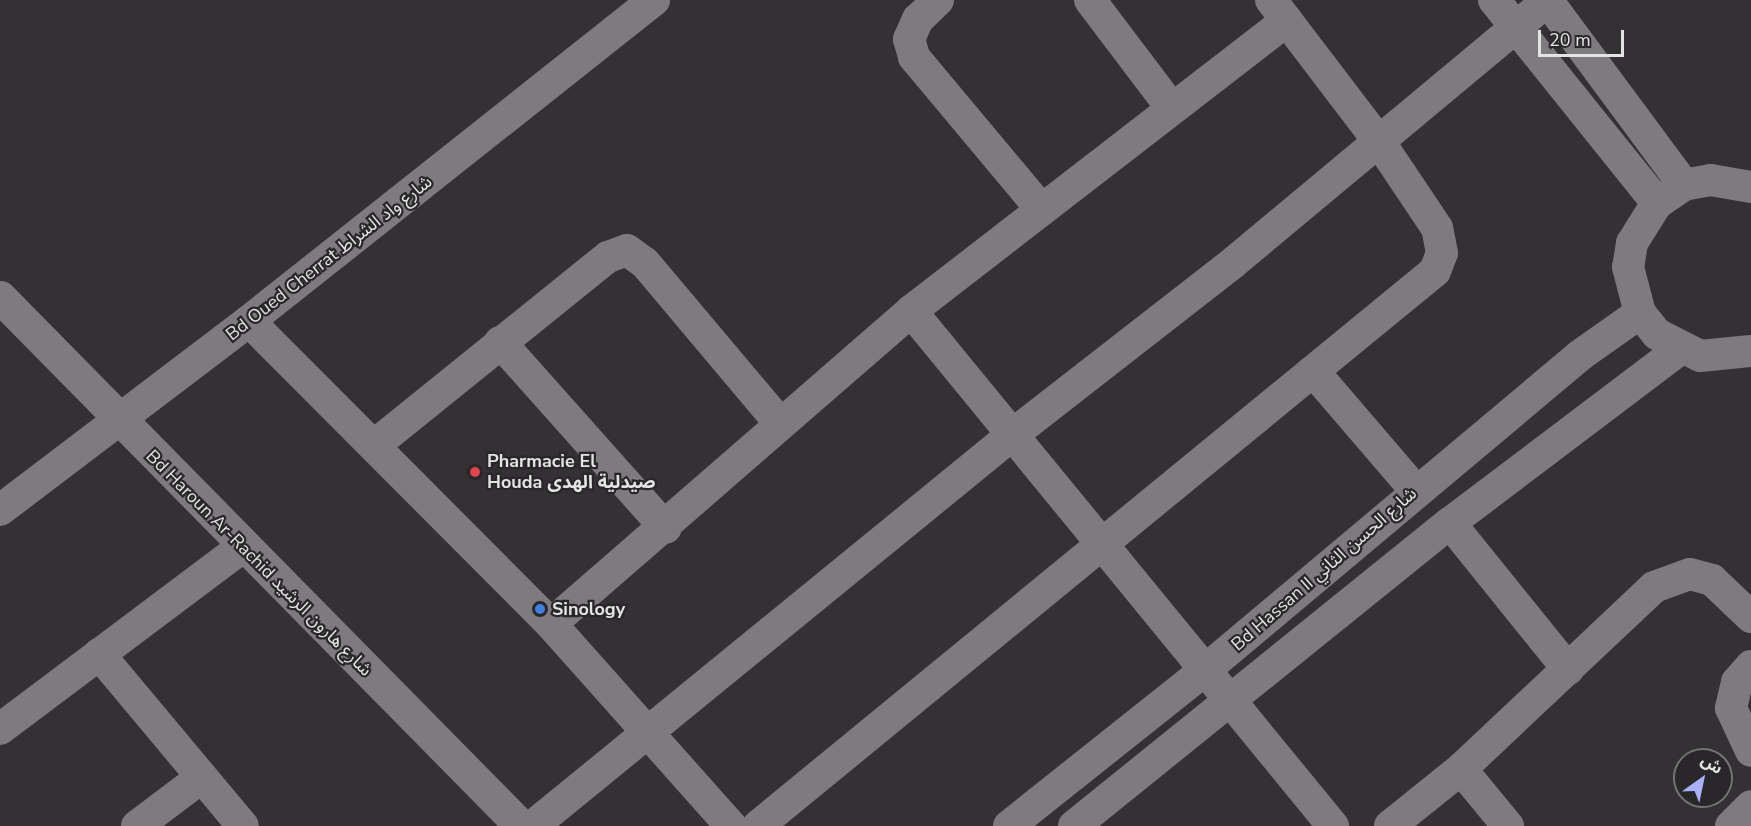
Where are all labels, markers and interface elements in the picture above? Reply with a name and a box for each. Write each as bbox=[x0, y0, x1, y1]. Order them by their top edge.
scale bar bbox=[1541, 18, 1626, 56]
text: 20 m bbox=[1549, 28, 1591, 52]
street label: Bd Oued Cherrat شارع واد الشراط bbox=[222, 171, 436, 345]
street label: Bd Haroun Ar-Rachid شارع هارون الرشيد bbox=[141, 445, 377, 681]
place label: Pharmacie El Houda صيدلية الهدى bbox=[487, 451, 656, 494]
marker: Pharmacie El Houda صيدلية الهدى bbox=[468, 465, 482, 479]
street label: Bd Hassan II شارع الحسن الثاني bbox=[1227, 483, 1421, 655]
place label: Sinology bbox=[552, 598, 625, 620]
marker: Sinology bbox=[533, 602, 547, 616]
north arrow bbox=[1673, 748, 1733, 808]
text: ش bbox=[1697, 749, 1727, 780]

